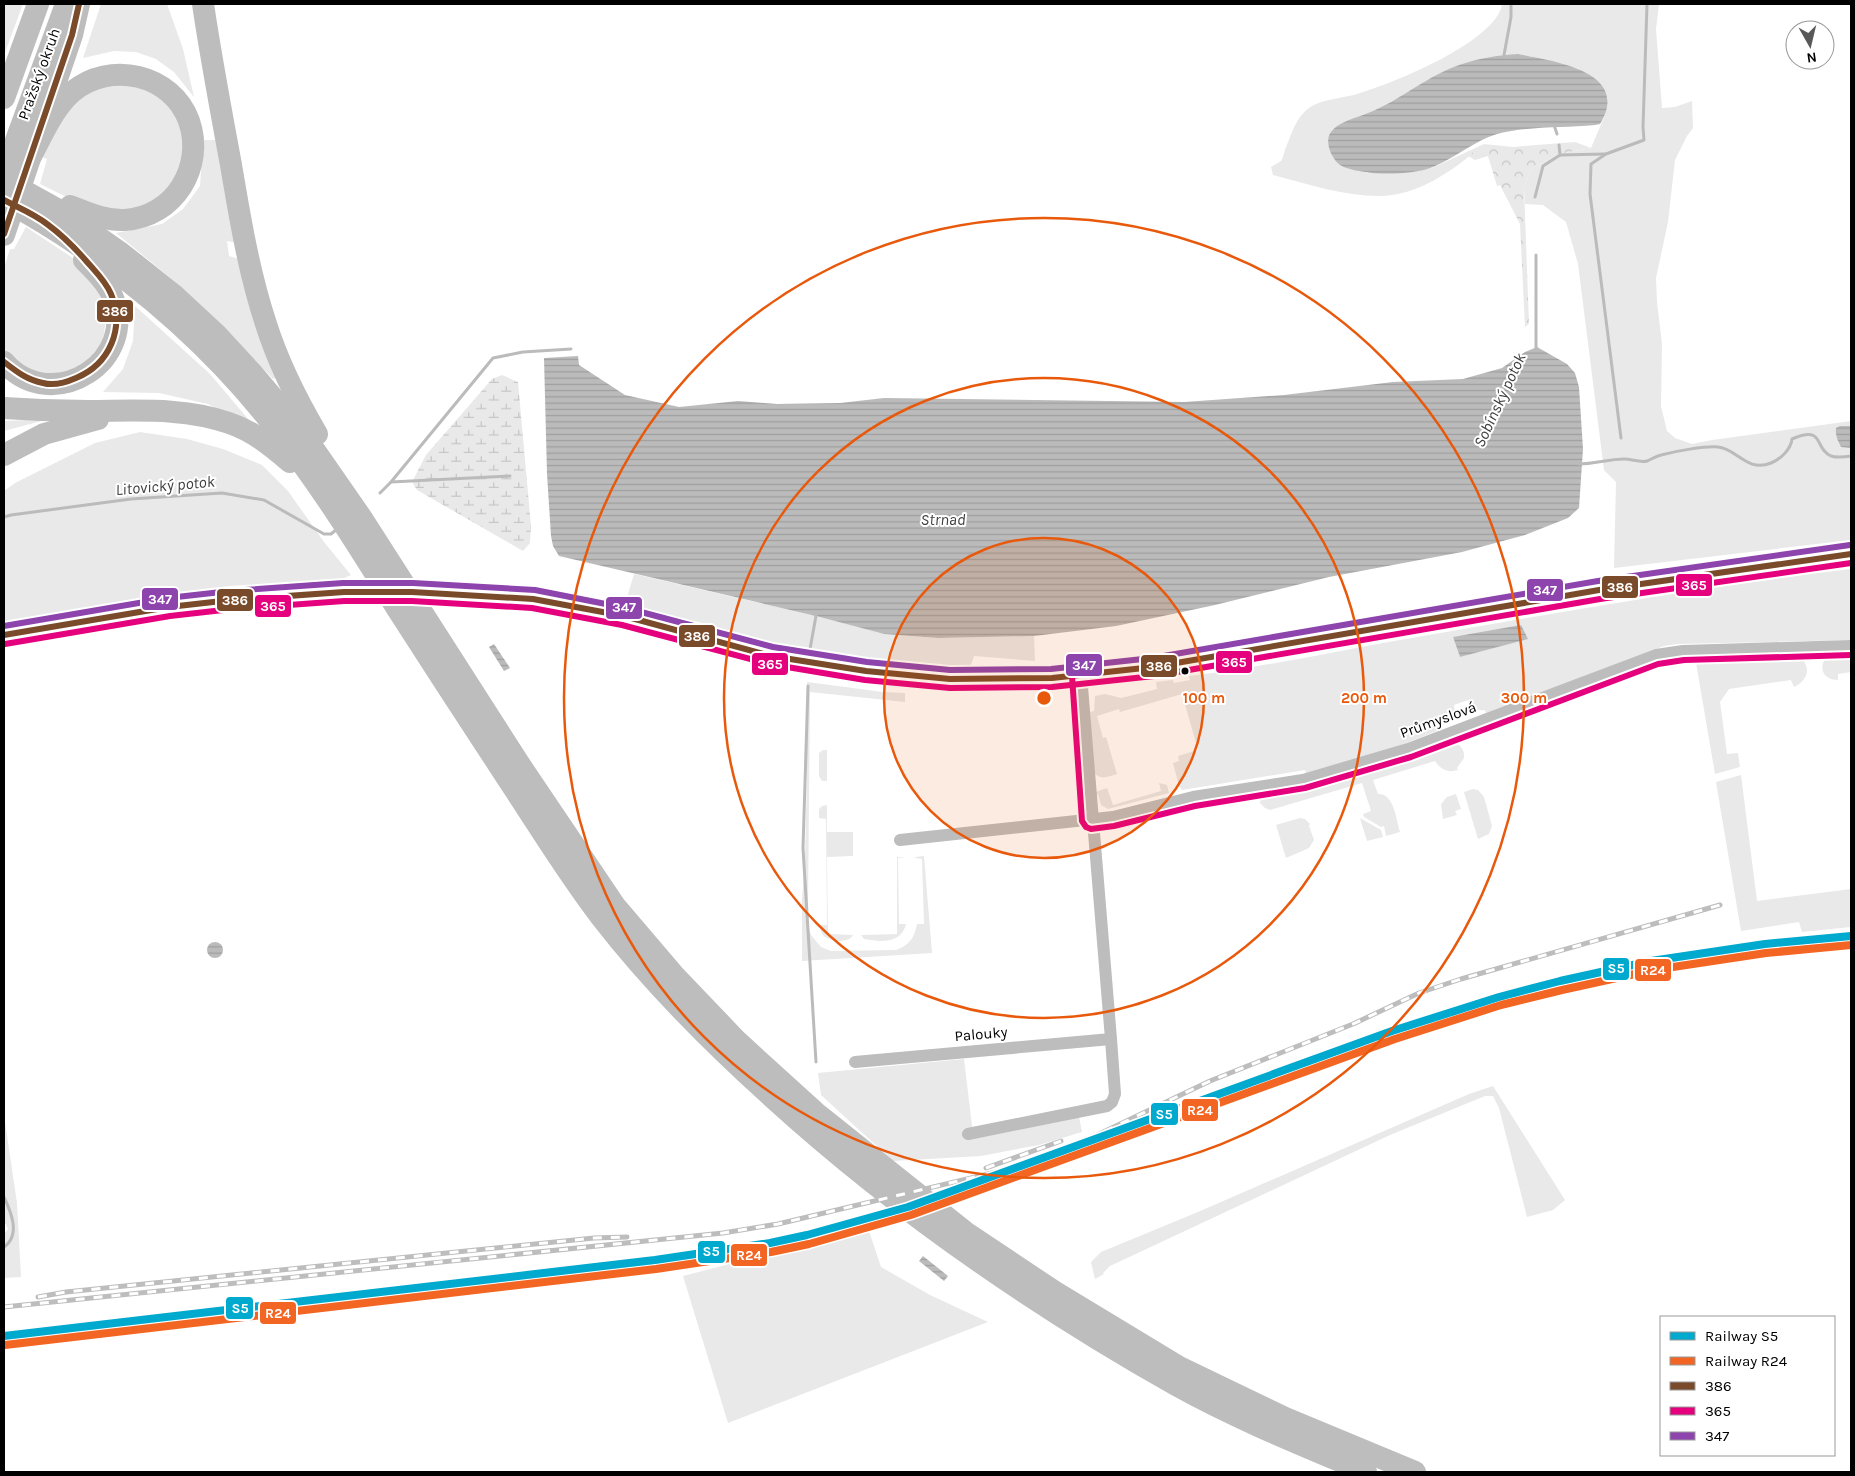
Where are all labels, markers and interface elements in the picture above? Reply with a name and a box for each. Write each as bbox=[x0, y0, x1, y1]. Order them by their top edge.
north arrow bbox=[1785, 20, 1835, 70]
street label: Pražský okruh bbox=[14, 26, 64, 122]
text: N bbox=[1806, 48, 1818, 66]
line badge: 386 bbox=[96, 299, 134, 323]
text: 386 bbox=[102, 303, 128, 320]
water label: Sobínský potok bbox=[1469, 349, 1530, 450]
water label: Litovický potok bbox=[115, 472, 216, 499]
water label: Strnad bbox=[921, 510, 966, 529]
line badge: 365 bbox=[1675, 573, 1713, 597]
line badge: 386 bbox=[1601, 575, 1639, 599]
text: 365 bbox=[1681, 577, 1707, 594]
line badge: 347 bbox=[1526, 578, 1564, 602]
text: 386 bbox=[1607, 579, 1633, 596]
text: 347 bbox=[1533, 582, 1557, 599]
line badge: 347 bbox=[141, 587, 179, 611]
line badge: 386 bbox=[216, 588, 254, 612]
text: 347 bbox=[148, 591, 172, 608]
text: 386 bbox=[222, 592, 248, 609]
line badge: 365 bbox=[254, 594, 292, 618]
line badge: 347 bbox=[605, 596, 643, 620]
text: 365 bbox=[260, 598, 286, 615]
text: 347 bbox=[612, 599, 636, 616]
line badge: 386 bbox=[678, 624, 716, 648]
text: 386 bbox=[684, 628, 710, 645]
line badge: 365 bbox=[1215, 650, 1253, 674]
line badge: 365 bbox=[751, 652, 789, 676]
line badge: 347 bbox=[1065, 653, 1103, 677]
line badge: 386 bbox=[1140, 654, 1178, 678]
text: 365 bbox=[1221, 654, 1247, 671]
text: 365 bbox=[757, 656, 783, 673]
text: 347 bbox=[1072, 657, 1096, 674]
text: 386 bbox=[1146, 658, 1172, 675]
unlabelled marker bbox=[1180, 666, 1190, 676]
centre of rings bbox=[1035, 689, 1053, 707]
text: 100 m bbox=[1183, 689, 1225, 707]
text: 200 m bbox=[1341, 689, 1387, 707]
text: 300 m bbox=[1501, 689, 1547, 707]
street label: Průmyslová bbox=[1397, 698, 1479, 742]
line badge: S5 bbox=[1602, 957, 1630, 981]
line badge: R24 bbox=[1634, 958, 1672, 982]
text: S5 bbox=[1607, 960, 1625, 977]
text: R24 bbox=[1640, 962, 1667, 979]
street label: Palouky bbox=[954, 1023, 1008, 1045]
line badge: R24 bbox=[1181, 1098, 1219, 1122]
line badge: S5 bbox=[1150, 1102, 1179, 1126]
text: R24 bbox=[1187, 1102, 1214, 1119]
text: S5 bbox=[1155, 1106, 1173, 1123]
line badge: S5 bbox=[697, 1240, 726, 1264]
text: S5 bbox=[702, 1243, 720, 1260]
line badge: R24 bbox=[730, 1243, 768, 1267]
text: R24 bbox=[736, 1247, 763, 1264]
line badge: S5 bbox=[225, 1296, 254, 1320]
text: S5 bbox=[231, 1300, 249, 1317]
line badge: R24 bbox=[259, 1301, 297, 1325]
text: R24 bbox=[265, 1305, 292, 1322]
legend bbox=[1660, 1316, 1835, 1456]
text: Railway S5 bbox=[1705, 1327, 1778, 1345]
text: Railway R24 bbox=[1705, 1352, 1788, 1370]
text: 386 bbox=[1705, 1377, 1732, 1395]
text: 365 bbox=[1705, 1402, 1731, 1420]
text: 347 bbox=[1705, 1427, 1729, 1445]

